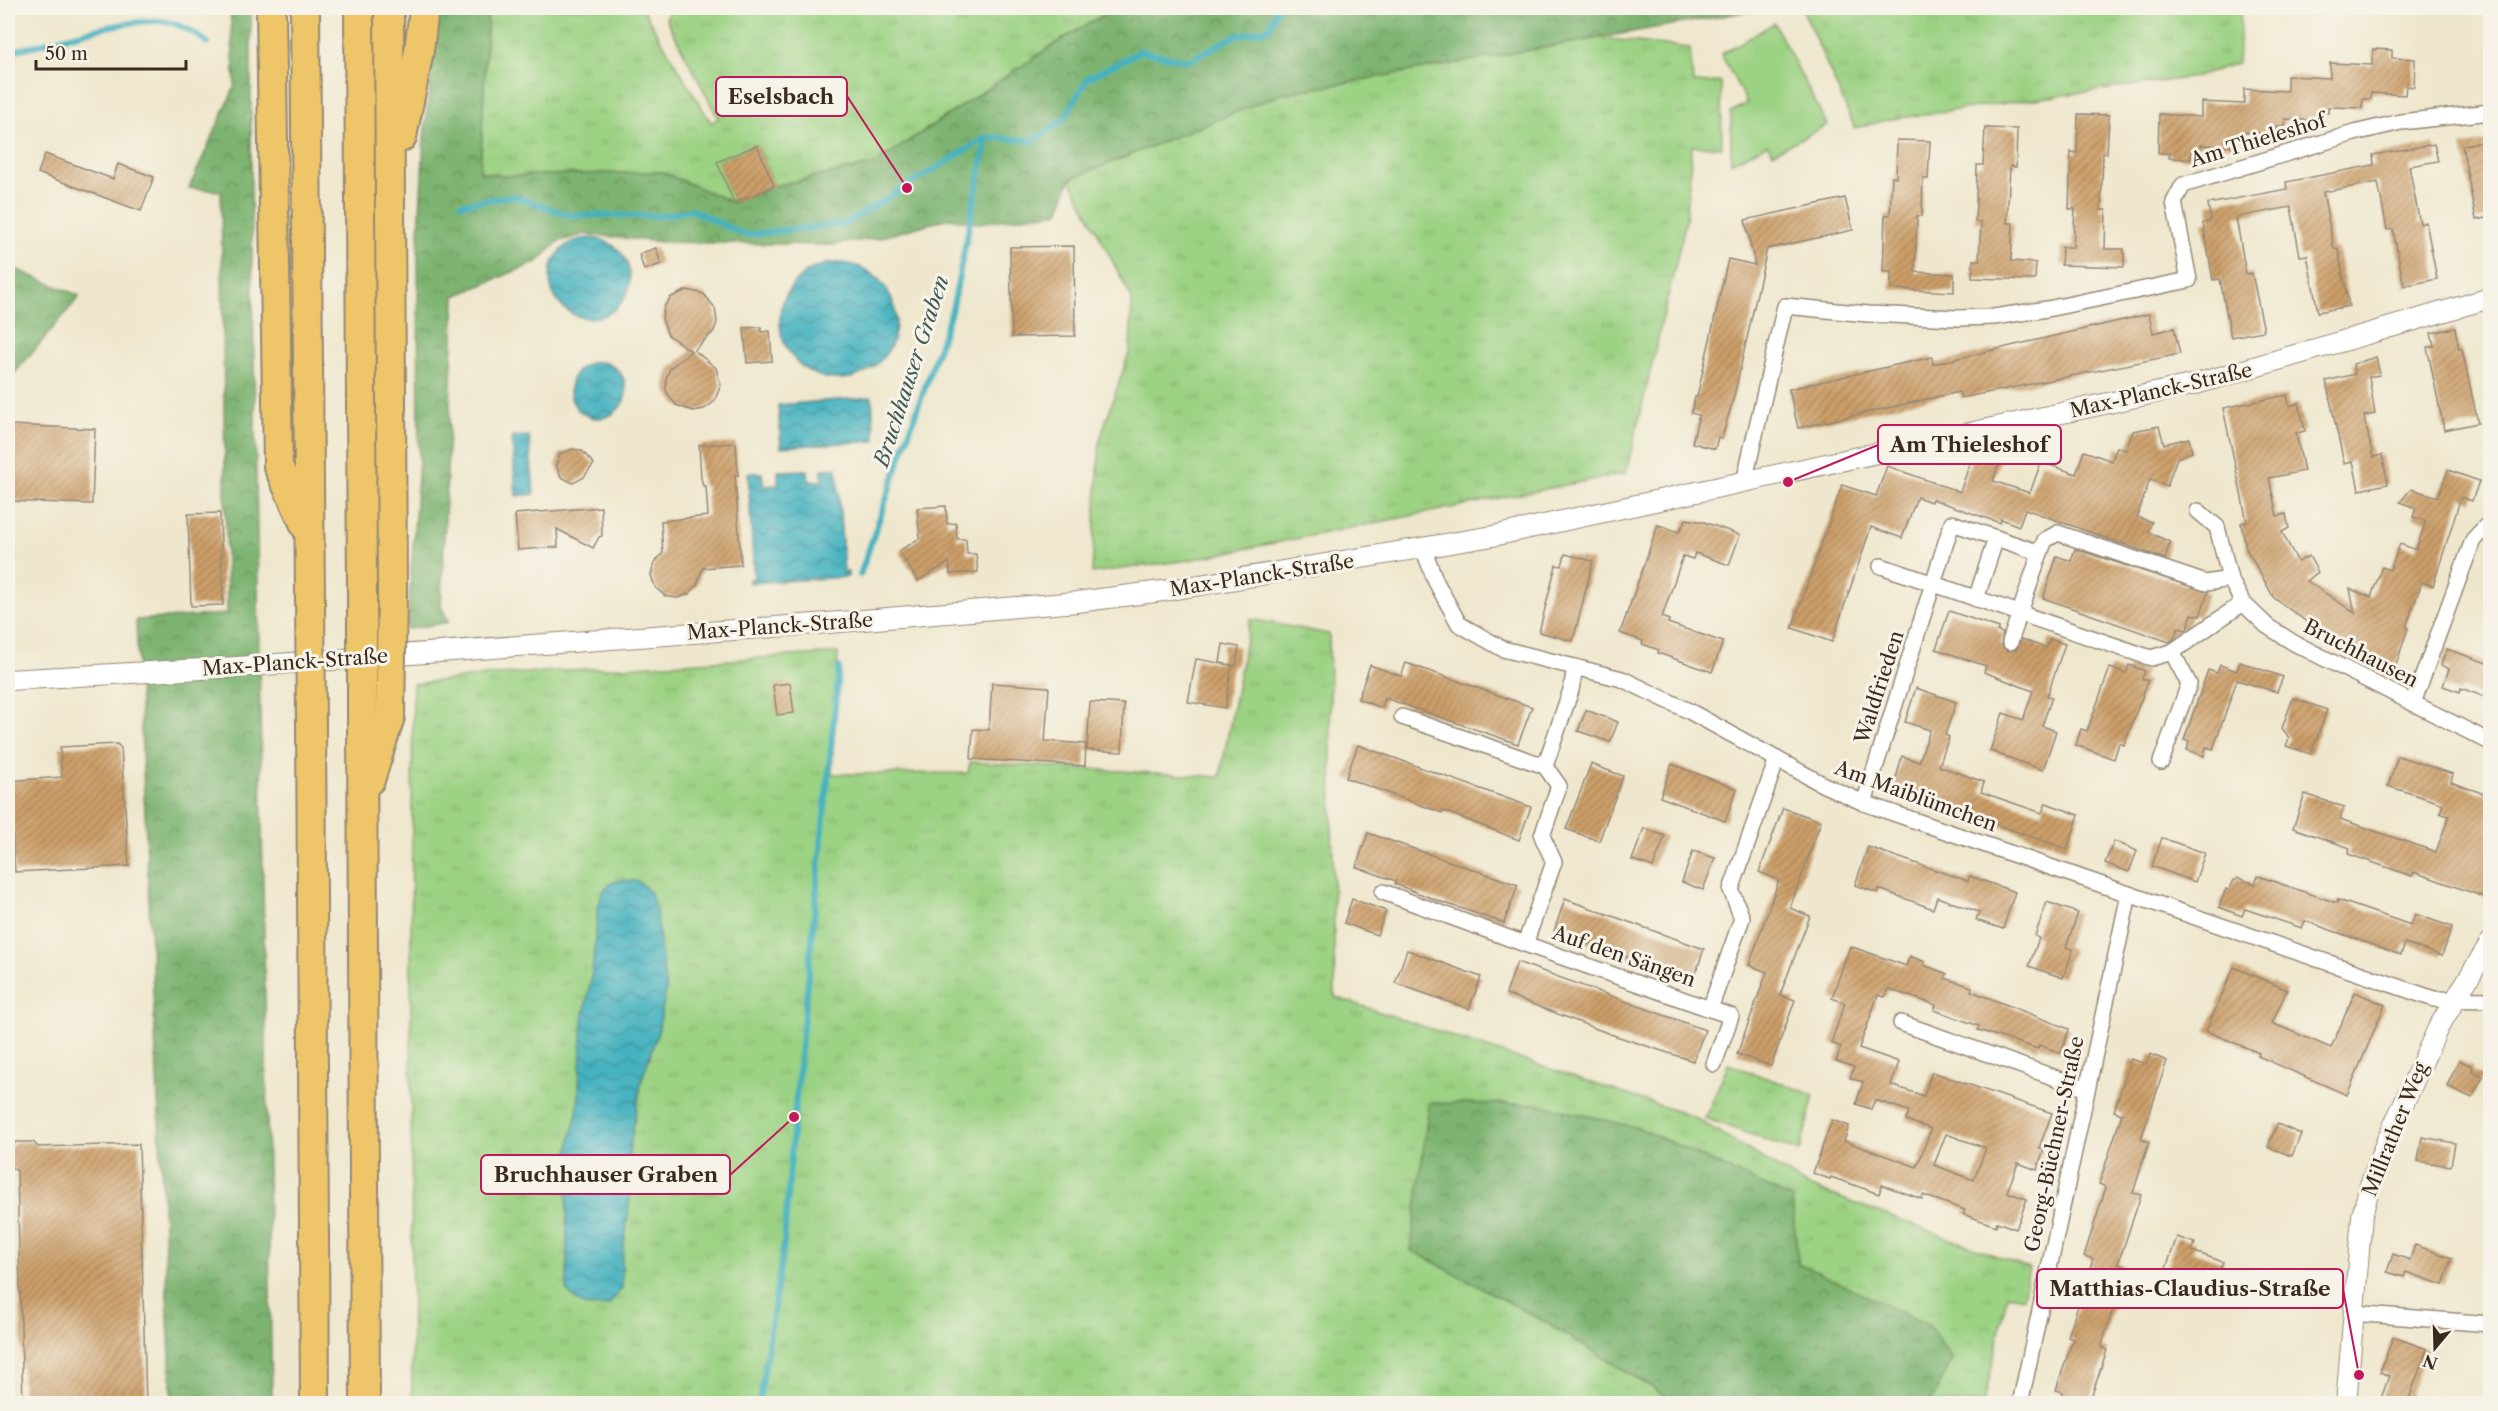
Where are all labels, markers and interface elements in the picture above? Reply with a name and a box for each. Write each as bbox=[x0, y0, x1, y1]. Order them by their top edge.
scale bar bbox=[36, 33, 186, 71]
text: 50 m bbox=[45, 43, 88, 65]
callout: Eselsbach bbox=[716, 77, 847, 116]
text: Eselsbach bbox=[728, 84, 835, 109]
street label: Am Thieleshof bbox=[2186, 107, 2332, 172]
water label: Bruchhauser Graben bbox=[868, 272, 954, 472]
street label: Max-Planck-Straße bbox=[2068, 357, 2254, 423]
callout: Am Thieleshof bbox=[1878, 425, 2061, 464]
text: Am Thieleshof bbox=[1889, 432, 2052, 457]
street label: Max-Planck-Straße bbox=[1168, 549, 1356, 601]
street label: Max-Planck-Straße bbox=[686, 608, 874, 644]
street label: Bruchhausen bbox=[2300, 614, 2423, 692]
street label: Waldfrieden bbox=[1849, 627, 1909, 748]
street label: Max-Planck-Straße bbox=[201, 644, 389, 680]
street label: Am Maiblümchen bbox=[1831, 755, 2001, 837]
street label: Auf den Sängen bbox=[1548, 920, 1699, 992]
street label: Georg-Büchner-Straße bbox=[2019, 1034, 2089, 1254]
street label: Millrather Weg bbox=[2357, 1058, 2433, 1200]
callout: Bruchhauser Graben bbox=[481, 1155, 730, 1194]
text: Bruchhauser Graben bbox=[494, 1162, 719, 1187]
callout: Matthias-Claudius-Straße bbox=[2037, 1269, 2343, 1308]
text: Matthias-Claudius-Straße bbox=[2049, 1276, 2331, 1301]
north arrow bbox=[2405, 1318, 2465, 1378]
text: N bbox=[2420, 1350, 2440, 1374]

